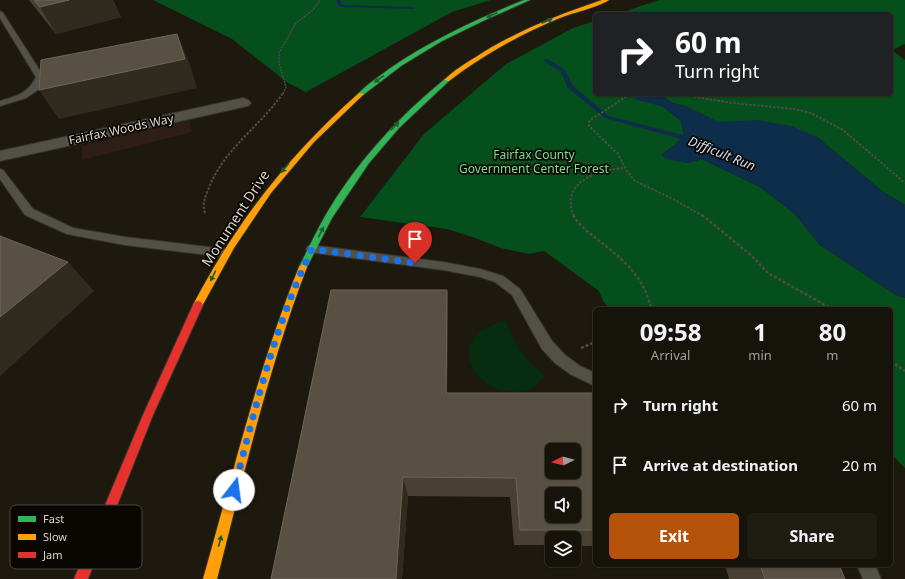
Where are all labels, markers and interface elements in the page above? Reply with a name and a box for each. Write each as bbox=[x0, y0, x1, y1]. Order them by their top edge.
one-way arrow bbox=[486, 12, 497, 18]
one-way arrow bbox=[541, 18, 552, 24]
text: 60 m bbox=[675, 23, 742, 61]
icon: right bbox=[609, 28, 661, 80]
text: Turn right bbox=[675, 59, 759, 83]
one-way arrow bbox=[374, 75, 384, 83]
street label: Fairfax Woods Way bbox=[67, 109, 176, 148]
one-way arrow bbox=[390, 121, 400, 131]
water label: Difficult Run bbox=[686, 131, 758, 175]
park label: Fairfax County Government Center Forest bbox=[459, 146, 610, 177]
one-way arrow bbox=[281, 163, 290, 174]
street label: Monument Drive bbox=[197, 166, 273, 270]
pin bbox=[398, 222, 432, 263]
one-way arrow bbox=[317, 226, 324, 238]
icon: arrive bbox=[404, 228, 426, 250]
one-way arrow bbox=[210, 271, 216, 282]
text: 09:58 bbox=[640, 315, 701, 348]
text: 1 bbox=[753, 315, 767, 348]
text: 80 bbox=[819, 315, 846, 348]
text: Arrival bbox=[651, 346, 690, 364]
text: min bbox=[748, 346, 772, 364]
text: m bbox=[826, 346, 839, 364]
icon: right bbox=[609, 394, 631, 416]
text: Turn right bbox=[643, 395, 718, 415]
text: 60 m bbox=[842, 395, 877, 415]
north arrow bbox=[545, 443, 581, 479]
map controls bbox=[545, 443, 581, 567]
icon: arrive bbox=[609, 454, 631, 476]
text: Arrive at destination bbox=[643, 455, 798, 475]
text: 20 m bbox=[842, 455, 877, 475]
position arrow bbox=[213, 469, 255, 511]
button: sound bbox=[545, 487, 581, 523]
legend bbox=[10, 505, 142, 569]
text: Fast bbox=[43, 511, 64, 526]
button: Exit bbox=[609, 513, 739, 559]
button: Share bbox=[747, 513, 877, 559]
text: Slow bbox=[43, 529, 67, 544]
button: layers bbox=[545, 531, 581, 567]
one-way arrow bbox=[217, 535, 223, 547]
text: Jam bbox=[42, 547, 62, 562]

